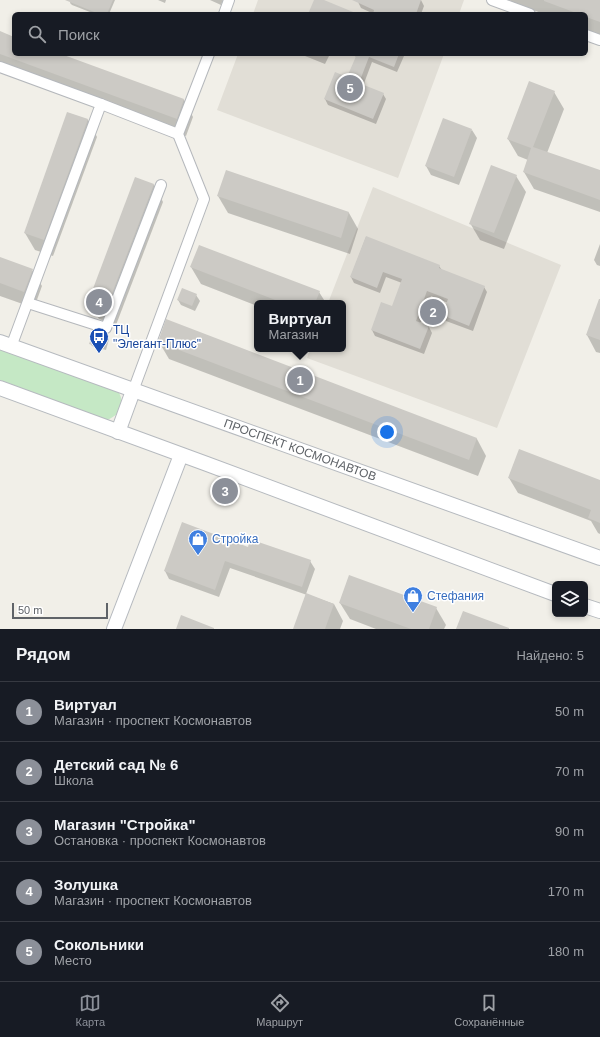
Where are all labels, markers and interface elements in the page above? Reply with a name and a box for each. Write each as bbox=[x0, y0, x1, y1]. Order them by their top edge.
search box bbox=[12, 12, 588, 56]
icon: search bbox=[26, 23, 48, 45]
text: Поиск bbox=[58, 26, 100, 43]
pin: 5 bbox=[337, 73, 363, 103]
pin: 4 bbox=[86, 287, 112, 317]
pin: 2 bbox=[420, 297, 446, 327]
popup bbox=[254, 300, 346, 352]
text: Виртуал bbox=[269, 310, 331, 327]
place label: ТЦ "Элегант-Плюс" bbox=[113, 323, 201, 351]
bus stop icon: ТЦ "Элегант-Плюс" bbox=[88, 326, 110, 354]
text: Магазин bbox=[269, 327, 319, 342]
pin: 1 bbox=[287, 365, 313, 395]
street label: ПРОСПЕКТ КОСМОНАВТОВ bbox=[222, 416, 378, 484]
your location bbox=[377, 422, 397, 442]
pin: 3 bbox=[212, 476, 238, 506]
shop icon: Стройка bbox=[187, 528, 209, 556]
place label: Стройка bbox=[212, 532, 259, 546]
map controls bbox=[552, 581, 588, 617]
button: layers bbox=[552, 581, 588, 617]
shop icon: Стефания bbox=[402, 585, 424, 613]
place label: Стефания bbox=[427, 589, 484, 603]
scale bar bbox=[12, 601, 108, 620]
text: 50 m bbox=[18, 604, 42, 616]
text: Рядом bbox=[16, 645, 71, 664]
text: Найдено: 5 bbox=[516, 648, 584, 663]
text: Виртуал bbox=[54, 696, 117, 713]
text: 1 bbox=[25, 704, 33, 719]
text: 50 m bbox=[555, 704, 584, 719]
text: Магазин · проспект Космонавтов bbox=[54, 713, 252, 728]
text: Детский сад № 6 bbox=[54, 756, 178, 773]
text: 2 bbox=[25, 764, 33, 779]
text: 70 m bbox=[555, 764, 584, 779]
text: Школа bbox=[54, 773, 94, 788]
text: Магазин "Стройка" bbox=[54, 816, 196, 833]
text: 3 bbox=[25, 824, 33, 839]
text: 90 m bbox=[555, 824, 584, 839]
text: Остановка · проспект Космонавтов bbox=[54, 833, 266, 848]
text: Золушка bbox=[54, 876, 118, 893]
text: 4 bbox=[25, 884, 33, 899]
text: 170 m bbox=[548, 884, 584, 899]
text: Магазин · проспект Космонавтов bbox=[54, 893, 252, 908]
text: Сокольники bbox=[54, 936, 144, 953]
text: 5 bbox=[25, 944, 33, 959]
text: 180 m bbox=[548, 944, 584, 959]
text: Место bbox=[54, 953, 92, 968]
tab: Карта bbox=[76, 992, 105, 1028]
tab: Маршрут bbox=[256, 992, 303, 1028]
tab: Сохранённые bbox=[454, 992, 524, 1028]

